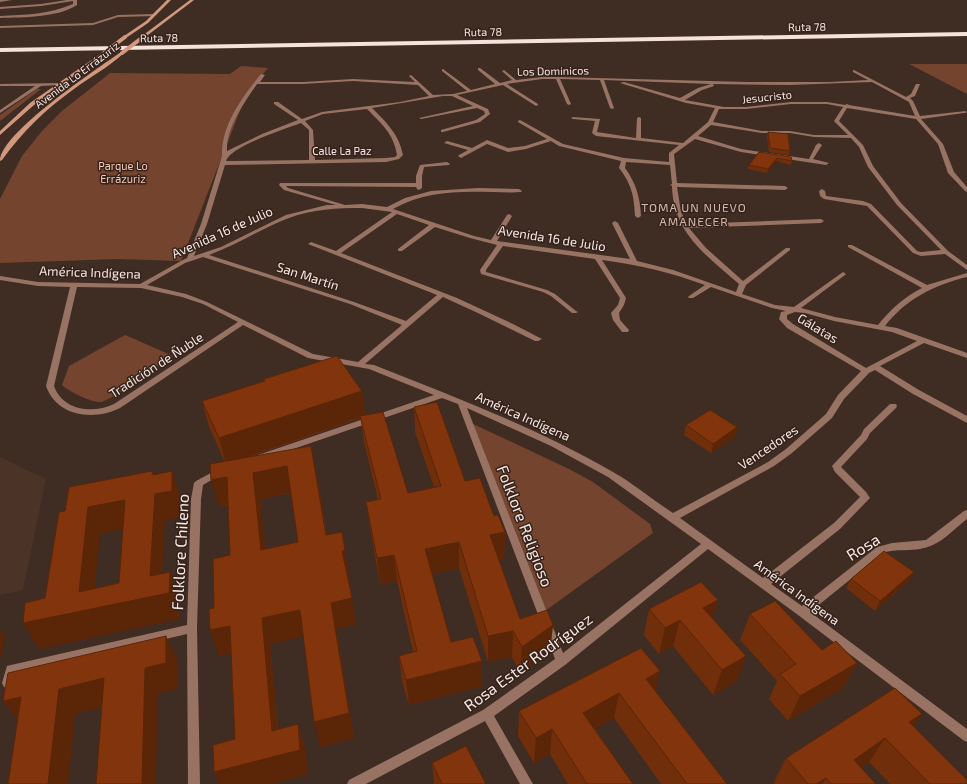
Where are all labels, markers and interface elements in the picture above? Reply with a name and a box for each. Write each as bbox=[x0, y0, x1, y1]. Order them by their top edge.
street label: Ruta 78 bbox=[788, 20, 826, 33]
street label: Ruta 78 bbox=[464, 25, 502, 38]
street label: Ruta 78 bbox=[140, 31, 178, 44]
street label: Avenida Lo Errázuriz bbox=[32, 38, 122, 111]
street label: Los Dominicos bbox=[517, 63, 590, 78]
street label: Jesucristo bbox=[741, 87, 793, 106]
street label: Calle La Paz bbox=[312, 144, 372, 157]
park label: Parque Lo Errázuriz bbox=[98, 159, 148, 185]
district label: TOMA UN NUEVO AMANECER bbox=[641, 200, 747, 228]
street label: Avenida 16 de Julio bbox=[169, 203, 275, 261]
street label: Avenida 16 de Julio bbox=[497, 222, 607, 254]
street label: San Martín bbox=[275, 258, 341, 294]
street label: América Indígena bbox=[39, 262, 141, 282]
street label: Gálatas bbox=[795, 310, 841, 346]
street label: Tradición de Ñuble bbox=[106, 329, 206, 401]
street label: América Indígena bbox=[473, 388, 573, 444]
street label: Vencedores bbox=[735, 421, 801, 473]
street label: Folklore Religioso bbox=[494, 462, 557, 589]
street label: Folklore Chileno bbox=[167, 493, 192, 611]
street label: Rosa bbox=[843, 529, 883, 564]
street label: América Indígena bbox=[751, 556, 843, 628]
street label: Rosa Ester Rodríguez bbox=[460, 609, 596, 715]

